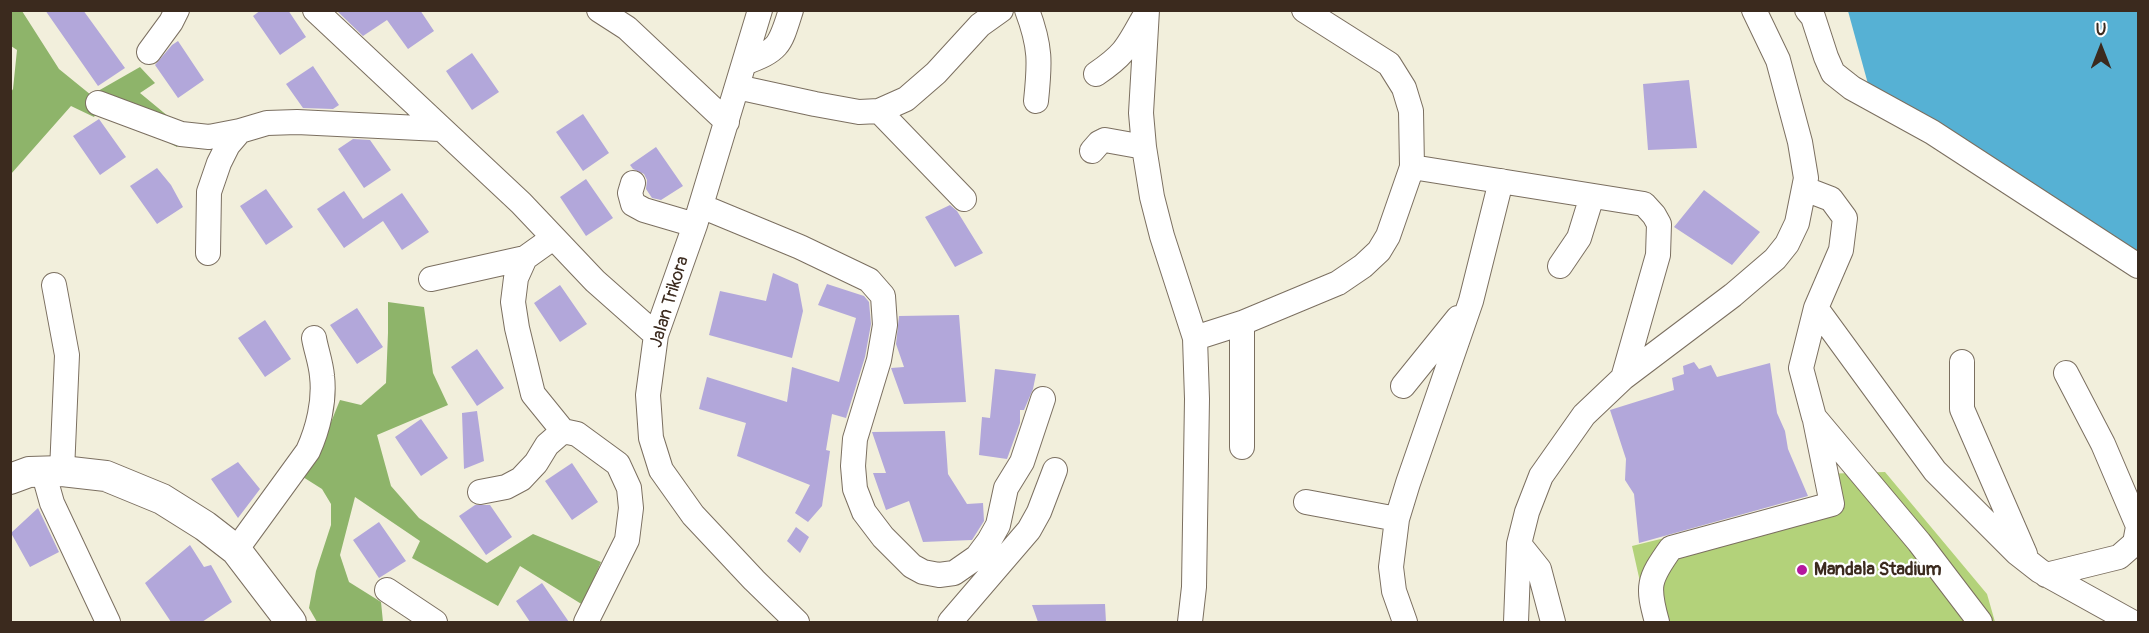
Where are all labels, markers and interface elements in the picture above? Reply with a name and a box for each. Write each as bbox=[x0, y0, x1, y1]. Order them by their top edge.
north arrow bbox=[2071, 18, 2131, 78]
text: U bbox=[2096, 20, 2106, 40]
street label: Jalan Trikora bbox=[646, 254, 694, 350]
place label: Mandala Stadium bbox=[1814, 559, 1941, 581]
marker: Mandala Stadium bbox=[1795, 563, 1809, 577]

